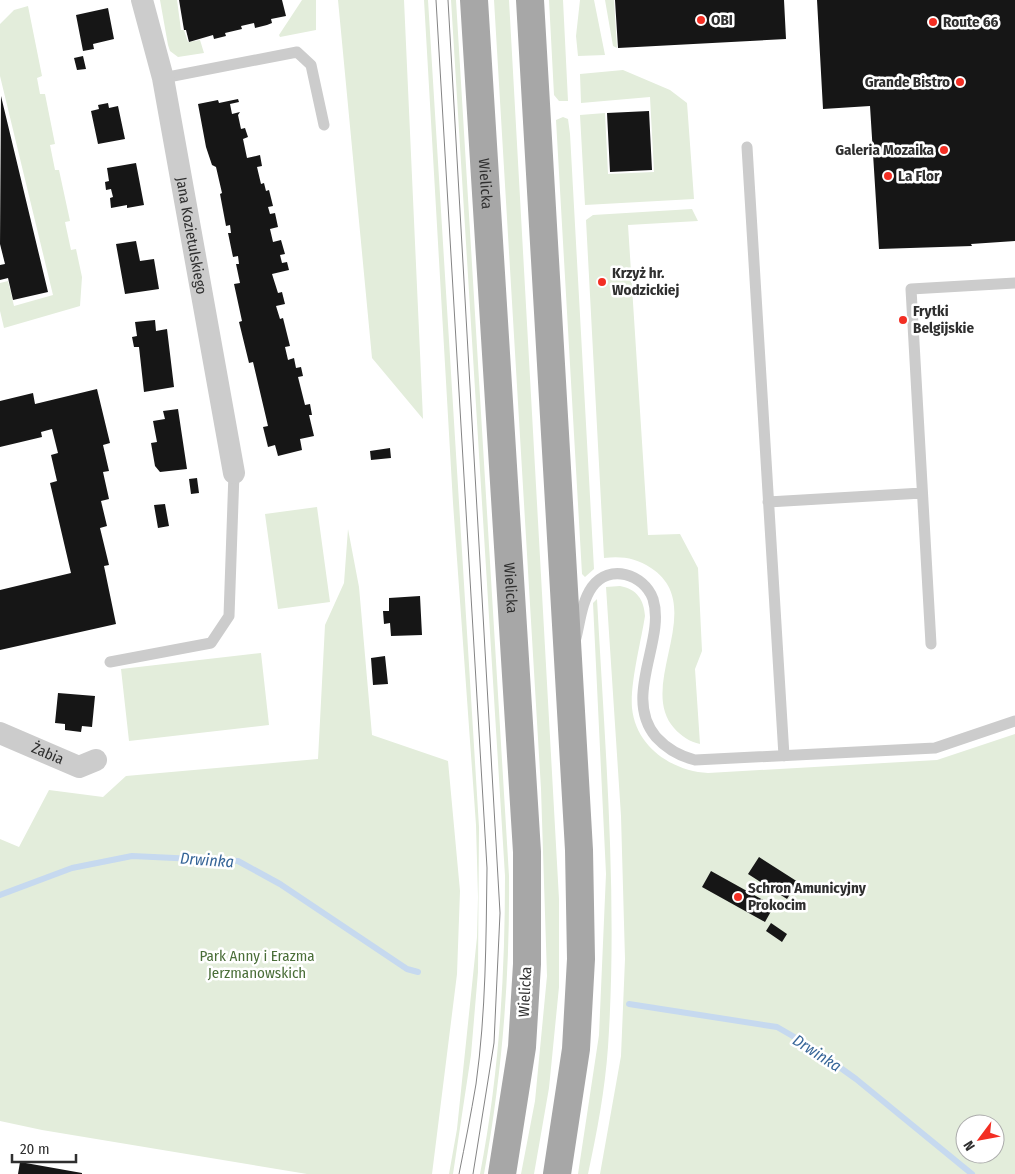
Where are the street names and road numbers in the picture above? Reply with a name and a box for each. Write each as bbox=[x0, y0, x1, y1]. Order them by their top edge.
street label: Wielicka bbox=[475, 158, 496, 210]
street label: Jana Kozietulskiego bbox=[172, 176, 211, 296]
street label: Wielicka bbox=[500, 562, 521, 614]
street label: Żabia bbox=[29, 739, 67, 768]
street label: Wielicka bbox=[515, 966, 535, 1018]

